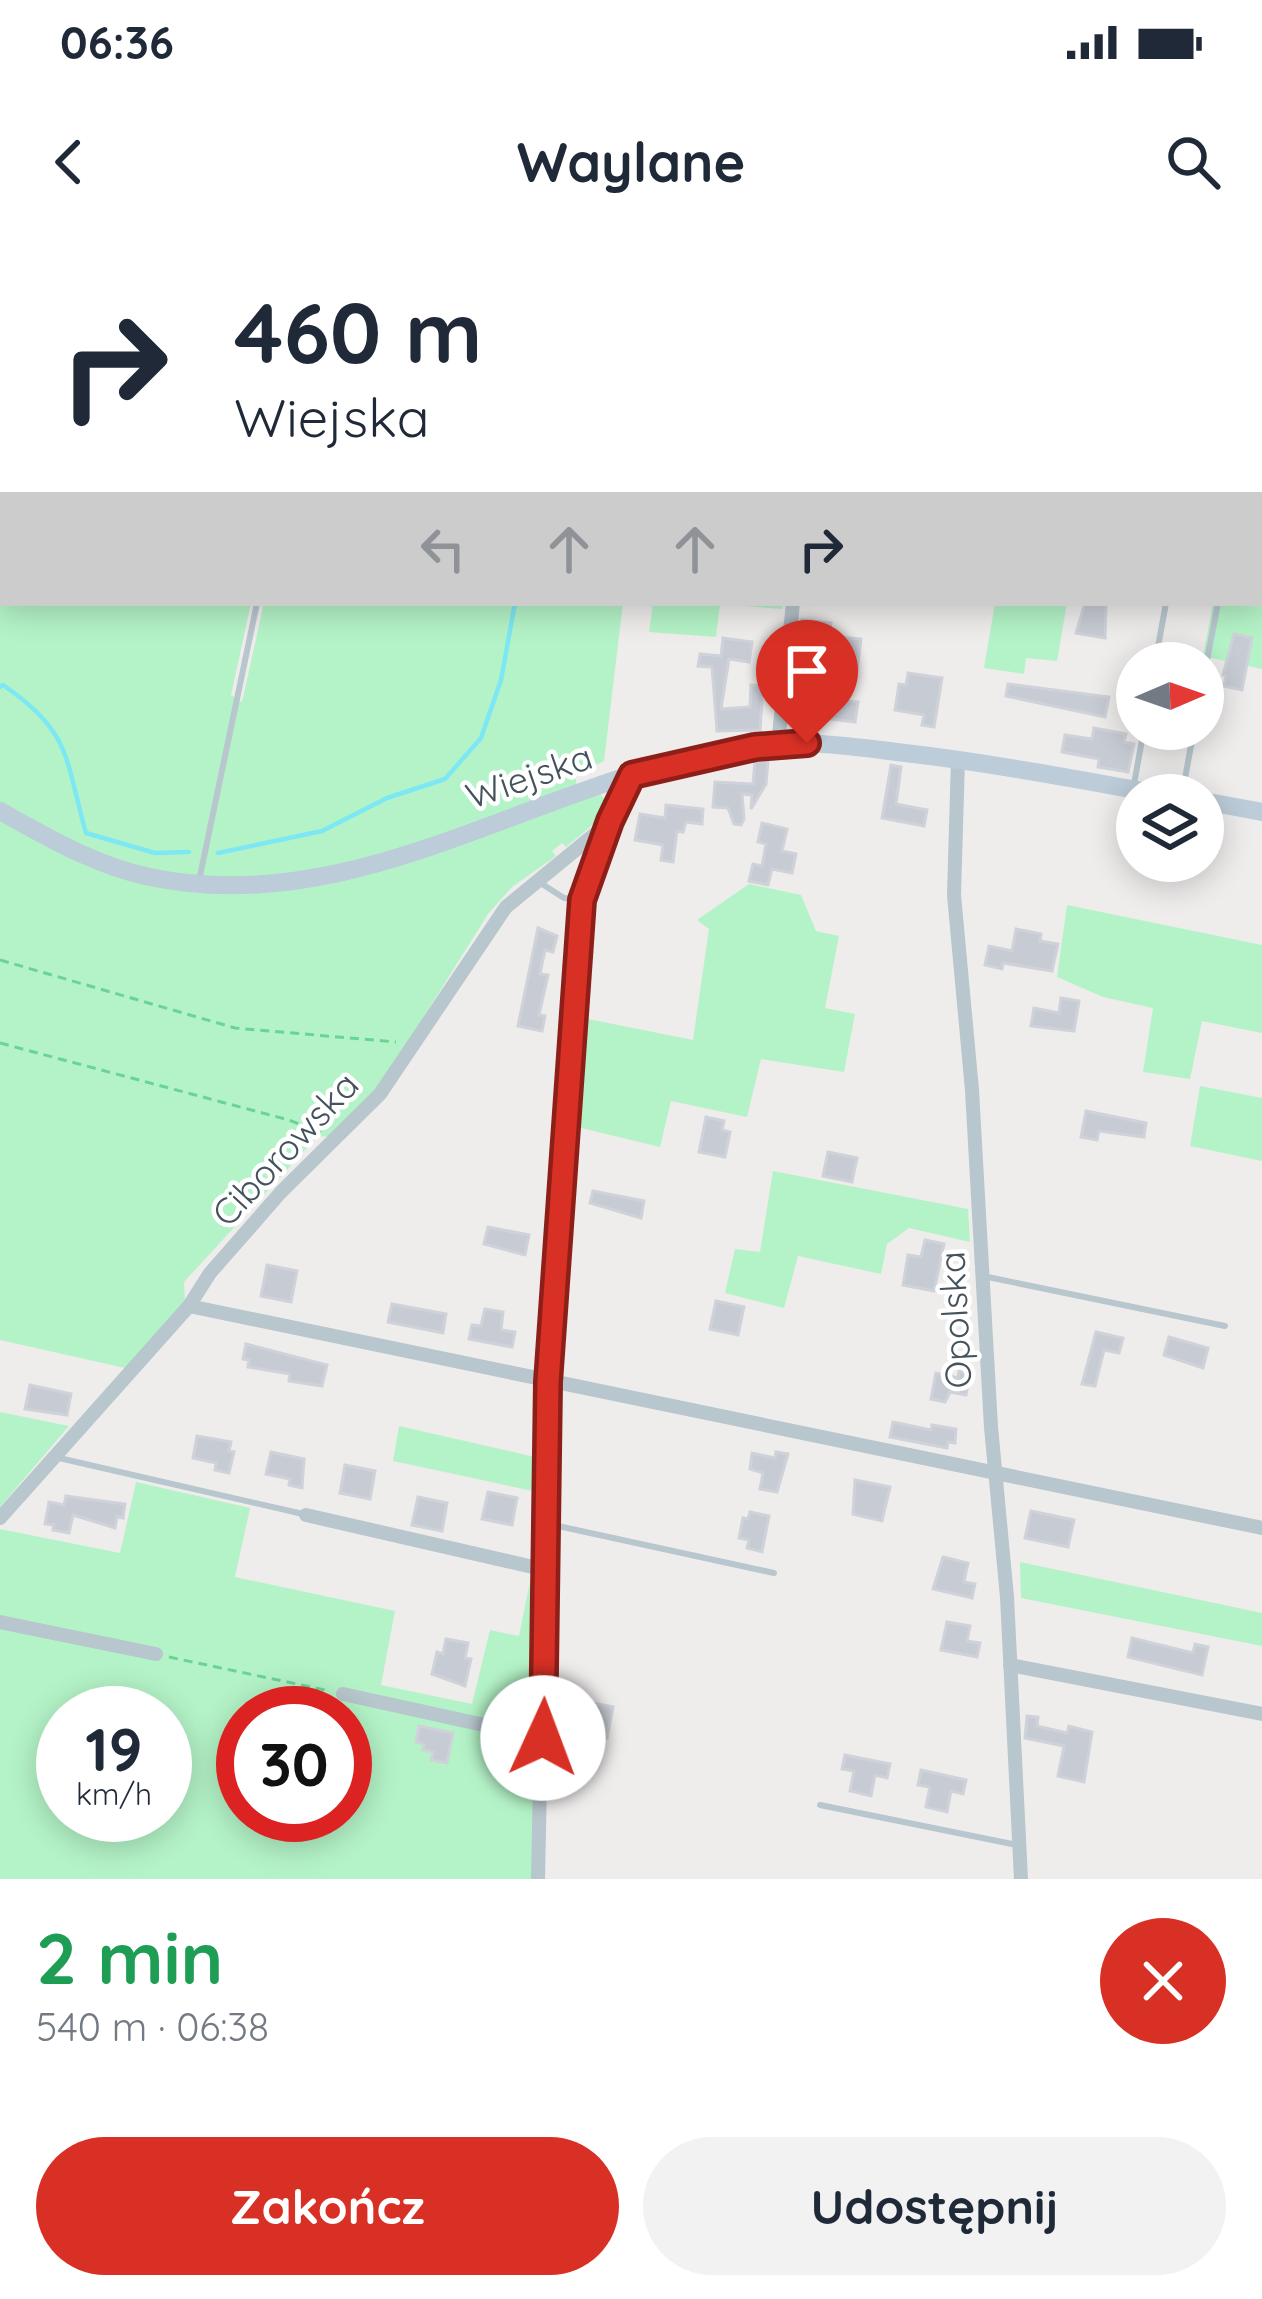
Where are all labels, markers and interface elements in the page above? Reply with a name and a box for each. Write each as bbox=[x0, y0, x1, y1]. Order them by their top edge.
text: 06:36 bbox=[60, 14, 174, 70]
text: Waylane bbox=[517, 128, 745, 196]
icon: back bbox=[36, 129, 102, 195]
icon: search bbox=[1160, 129, 1226, 195]
text: 460 m bbox=[234, 279, 482, 384]
icon: right bbox=[36, 288, 192, 444]
text: Wiejska bbox=[234, 383, 430, 451]
icon: left bbox=[410, 516, 476, 582]
icon: ahead bbox=[536, 516, 602, 582]
icon: ahead bbox=[662, 516, 728, 582]
icon: right bbox=[788, 516, 854, 582]
pin bbox=[756, 620, 858, 743]
icon: arrive bbox=[774, 638, 840, 704]
north arrow bbox=[1116, 642, 1224, 750]
map controls bbox=[1116, 642, 1224, 882]
street label: Wiejska bbox=[460, 733, 598, 818]
button: layers bbox=[1116, 774, 1224, 882]
street label: Ciborowska bbox=[202, 1062, 367, 1235]
street label: Opolska bbox=[928, 1250, 981, 1390]
position arrow bbox=[480, 1675, 606, 1801]
speed limit sign: 30 bbox=[216, 1686, 372, 1842]
text: 19 bbox=[85, 1711, 143, 1786]
text: km/h bbox=[76, 1775, 152, 1813]
text: 2 min bbox=[36, 1912, 223, 2002]
button: close bbox=[1100, 1918, 1226, 2044]
text: 540 m · 06:38 bbox=[36, 2002, 269, 2051]
button: Zakończ bbox=[36, 2137, 619, 2275]
button: Udostępnij bbox=[643, 2137, 1226, 2275]

